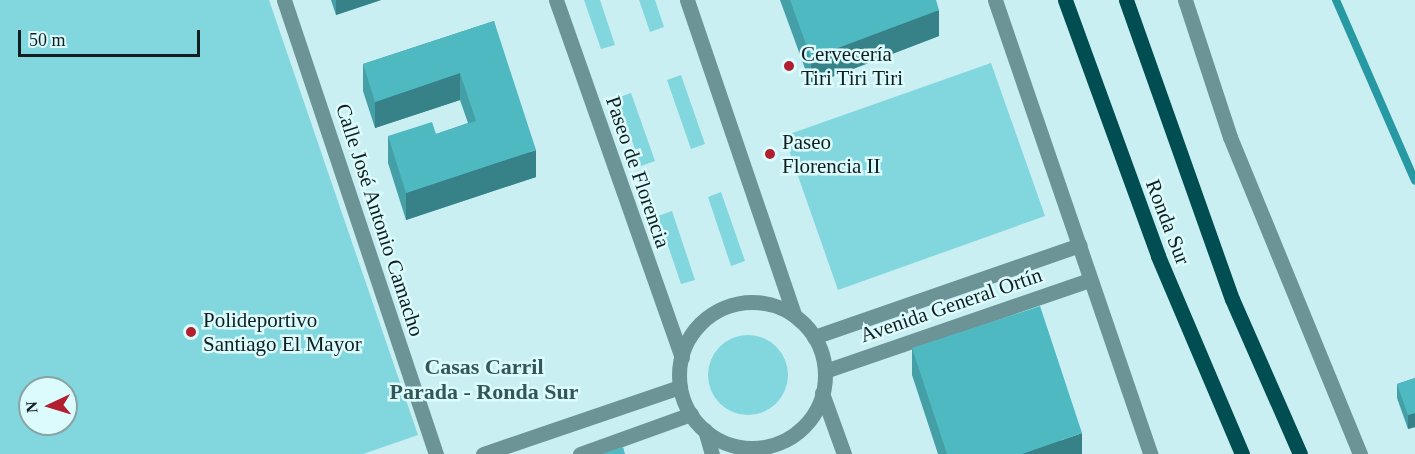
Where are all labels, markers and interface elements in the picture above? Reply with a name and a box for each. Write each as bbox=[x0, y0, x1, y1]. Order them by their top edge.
scale bar bbox=[21, 18, 202, 56]
text: 50 m bbox=[29, 30, 66, 50]
place label: Cervecería Tiri Tiri Tiri bbox=[801, 41, 904, 91]
marker: Cervecería Tiri Tiri Tiri bbox=[782, 59, 796, 73]
street label: Paseo de Florencia bbox=[600, 93, 676, 251]
street label: Calle José Antonio Camacho bbox=[330, 100, 430, 340]
place label: Paseo Florencia II bbox=[782, 129, 881, 179]
marker: Paseo Florencia II bbox=[763, 147, 777, 161]
street label: Ronda Sur bbox=[1140, 176, 1196, 268]
street label: Avenida General Ortín bbox=[857, 262, 1045, 348]
place label: Polideportivo Santiago El Mayor bbox=[203, 307, 362, 357]
marker: Polideportivo Santiago El Mayor bbox=[184, 325, 198, 339]
district label: Casas Carril Parada - Ronda Sur bbox=[390, 353, 578, 404]
north arrow bbox=[18, 376, 78, 436]
text: N bbox=[23, 401, 40, 414]

